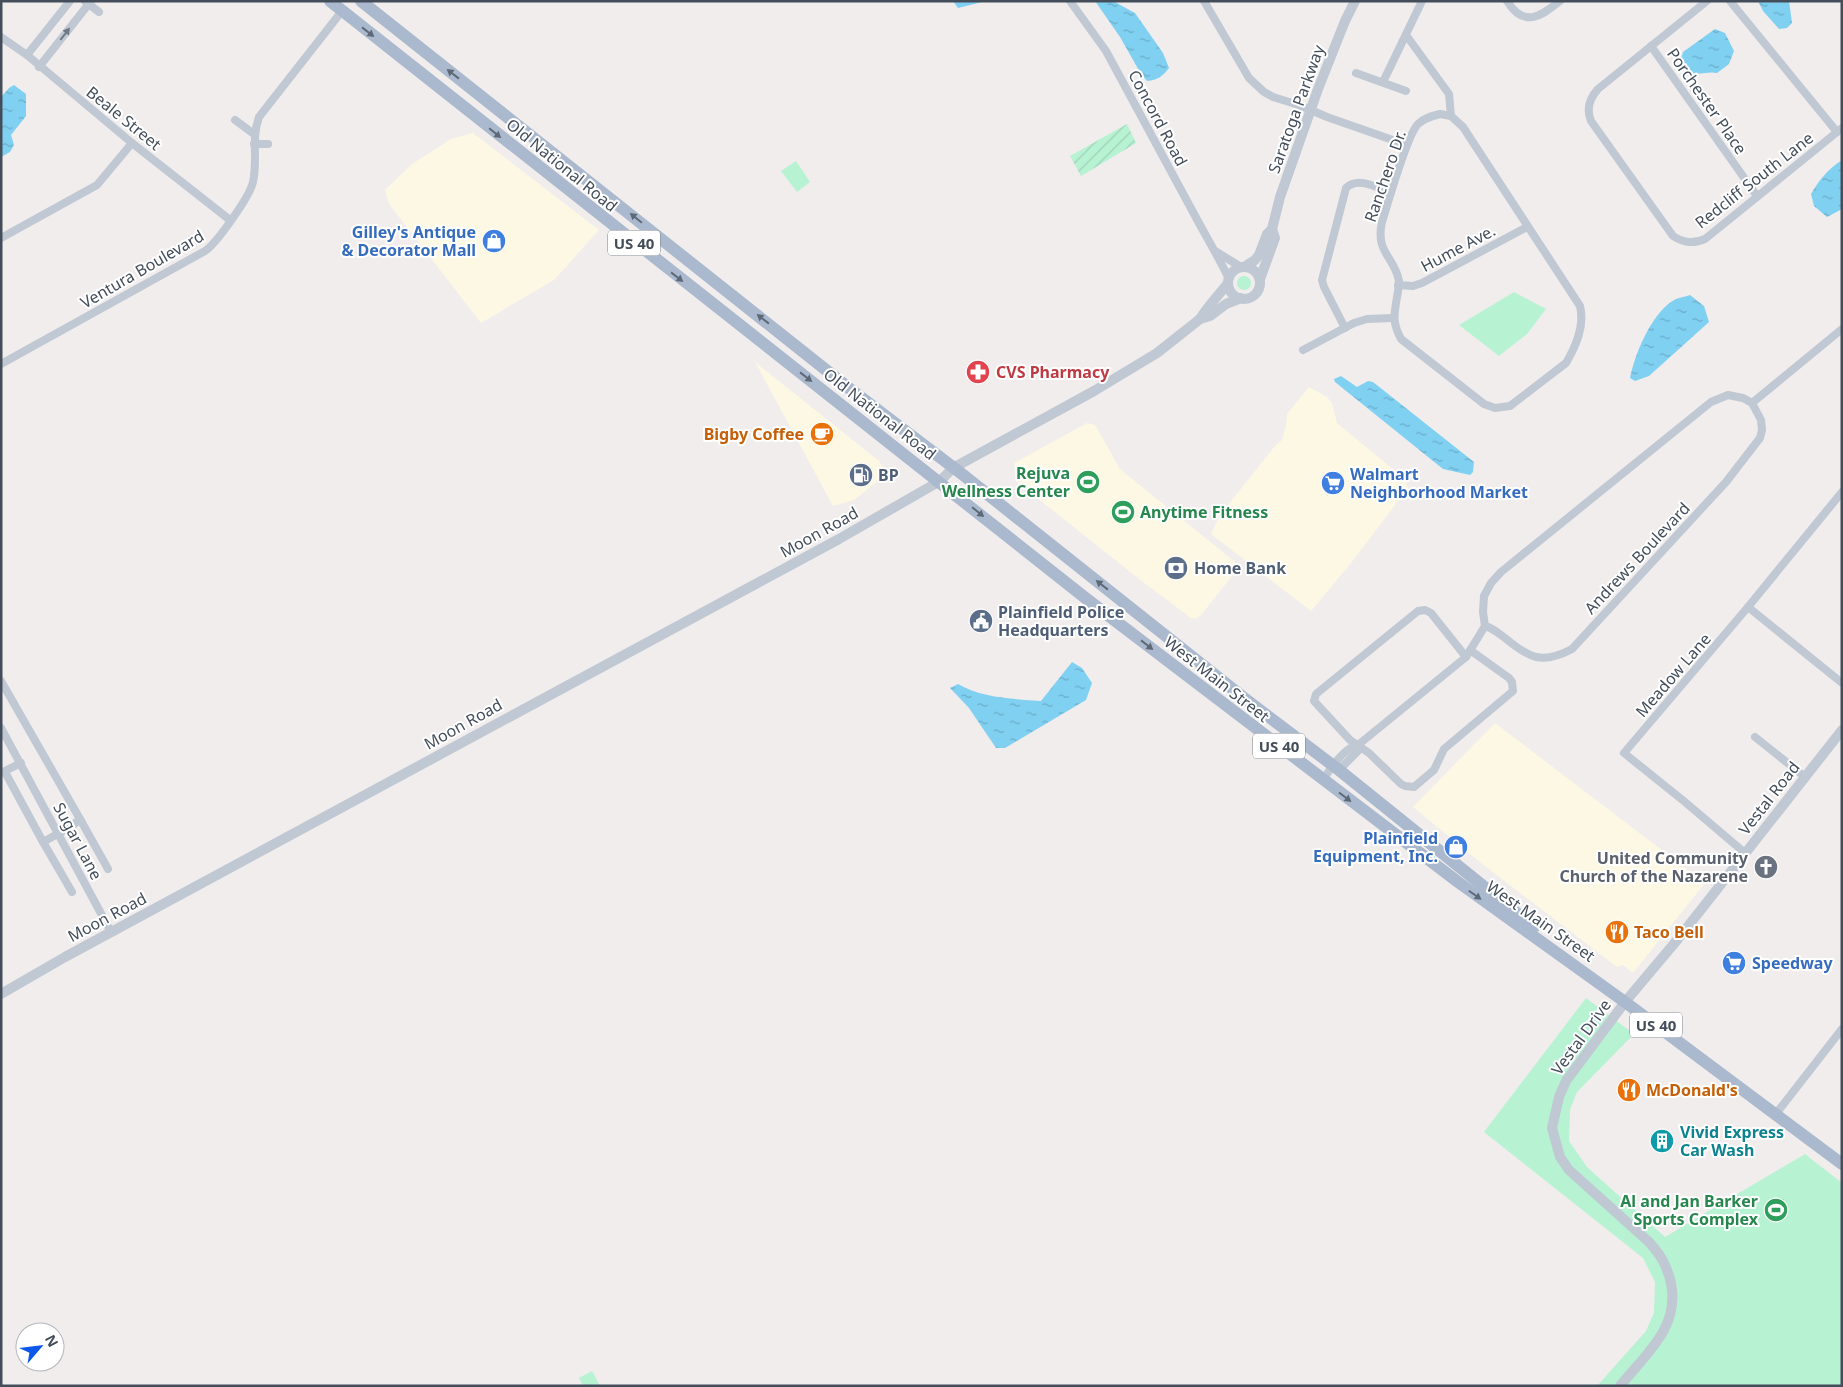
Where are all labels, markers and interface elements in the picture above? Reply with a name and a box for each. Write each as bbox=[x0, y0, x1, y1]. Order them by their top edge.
one-way arrow bbox=[361, 26, 374, 37]
one-way arrow bbox=[60, 27, 70, 41]
street label: Saratoga Parkway bbox=[1263, 41, 1330, 176]
street label: Porchester Place bbox=[1662, 44, 1752, 158]
street label: Concord Road bbox=[1123, 66, 1193, 170]
one-way arrow bbox=[447, 69, 460, 80]
street label: Beale Street bbox=[82, 81, 166, 155]
street label: Old National Road bbox=[502, 113, 622, 217]
one-way arrow bbox=[488, 127, 501, 138]
street label: Ranchero Dr. bbox=[1359, 127, 1411, 225]
street label: Redcliff South Lane bbox=[1690, 127, 1818, 233]
one-way arrow bbox=[629, 213, 642, 224]
street label: Hume Ave. bbox=[1417, 219, 1499, 277]
place label: Gilley's Antique & Decorator Mall bbox=[341, 221, 476, 261]
street label: Ventura Boulevard bbox=[76, 225, 208, 313]
shop icon: Gilley's Antique & Decorator Mall bbox=[481, 228, 507, 254]
road number: US 40 bbox=[608, 230, 660, 256]
one-way arrow bbox=[671, 271, 684, 282]
one-way arrow bbox=[757, 314, 770, 325]
pharmacy icon: CVS Pharmacy bbox=[965, 359, 991, 385]
place label: CVS Pharmacy bbox=[996, 361, 1110, 383]
street label: Old National Road bbox=[819, 363, 941, 465]
one-way arrow bbox=[799, 371, 812, 382]
cafe icon: Bigby Coffee bbox=[809, 421, 835, 447]
place label: Bigby Coffee bbox=[704, 423, 804, 445]
fuel station icon: BP bbox=[848, 462, 874, 488]
place label: Rejuva Wellness Center bbox=[942, 462, 1070, 502]
place label: Walmart Neighborhood Market bbox=[1350, 463, 1528, 503]
place label: BP bbox=[878, 464, 899, 486]
sports icon: Rejuva Wellness Center bbox=[1075, 469, 1101, 495]
supermarket icon: Walmart Neighborhood Market bbox=[1320, 470, 1346, 496]
street label: Andrews Boulevard bbox=[1579, 497, 1695, 619]
sports icon: Anytime Fitness bbox=[1110, 499, 1136, 525]
street label: Moon Road bbox=[776, 501, 862, 563]
place label: Anytime Fitness bbox=[1140, 501, 1268, 523]
one-way arrow bbox=[971, 506, 984, 517]
bank icon: Home Bank bbox=[1163, 555, 1189, 581]
place label: Home Bank bbox=[1194, 557, 1286, 579]
one-way arrow bbox=[1095, 580, 1109, 590]
place label: Plainfield Police Headquarters bbox=[998, 601, 1124, 641]
public building icon: Plainfield Police Headquarters bbox=[968, 608, 994, 634]
street label: Meadow Lane bbox=[1630, 628, 1716, 722]
street label: West Main Street bbox=[1160, 631, 1274, 727]
one-way arrow bbox=[1140, 640, 1154, 650]
street label: Moon Road bbox=[420, 693, 506, 755]
road number: US 40 bbox=[1253, 734, 1305, 758]
street label: Vestal Road bbox=[1733, 757, 1805, 839]
one-way arrow bbox=[1338, 792, 1352, 802]
street label: Sugar Lane bbox=[48, 799, 108, 883]
place label: Plainfield Equipment, Inc. bbox=[1313, 827, 1438, 867]
shop icon: Plainfield Equipment, Inc. bbox=[1443, 834, 1469, 860]
place label: United Community Church of the Nazarene bbox=[1559, 847, 1749, 887]
church icon: United Community Church of the Nazarene bbox=[1753, 854, 1779, 880]
street label: West Main Street bbox=[1482, 875, 1600, 967]
street label: Moon Road bbox=[64, 887, 150, 947]
one-way arrow bbox=[1468, 890, 1482, 900]
restaurant icon: Taco Bell bbox=[1604, 919, 1630, 945]
place label: Taco Bell bbox=[1634, 921, 1704, 943]
supermarket icon: Speedway bbox=[1721, 950, 1747, 976]
place label: Speedway bbox=[1752, 952, 1833, 974]
street label: Vestal Drive bbox=[1546, 995, 1616, 1079]
road number: US 40 bbox=[1630, 1012, 1682, 1038]
restaurant icon: McDonald's bbox=[1616, 1077, 1642, 1103]
place label: McDonald's bbox=[1646, 1079, 1738, 1101]
place label: Vivid Express Car Wash bbox=[1680, 1121, 1784, 1161]
building icon: Vivid Express Car Wash bbox=[1649, 1128, 1675, 1154]
place label: Al and Jan Barker Sports Complex bbox=[1620, 1190, 1759, 1230]
sports icon: Al and Jan Barker Sports Complex bbox=[1763, 1197, 1789, 1223]
north arrow bbox=[15, 1322, 65, 1372]
text: N bbox=[41, 1331, 63, 1350]

